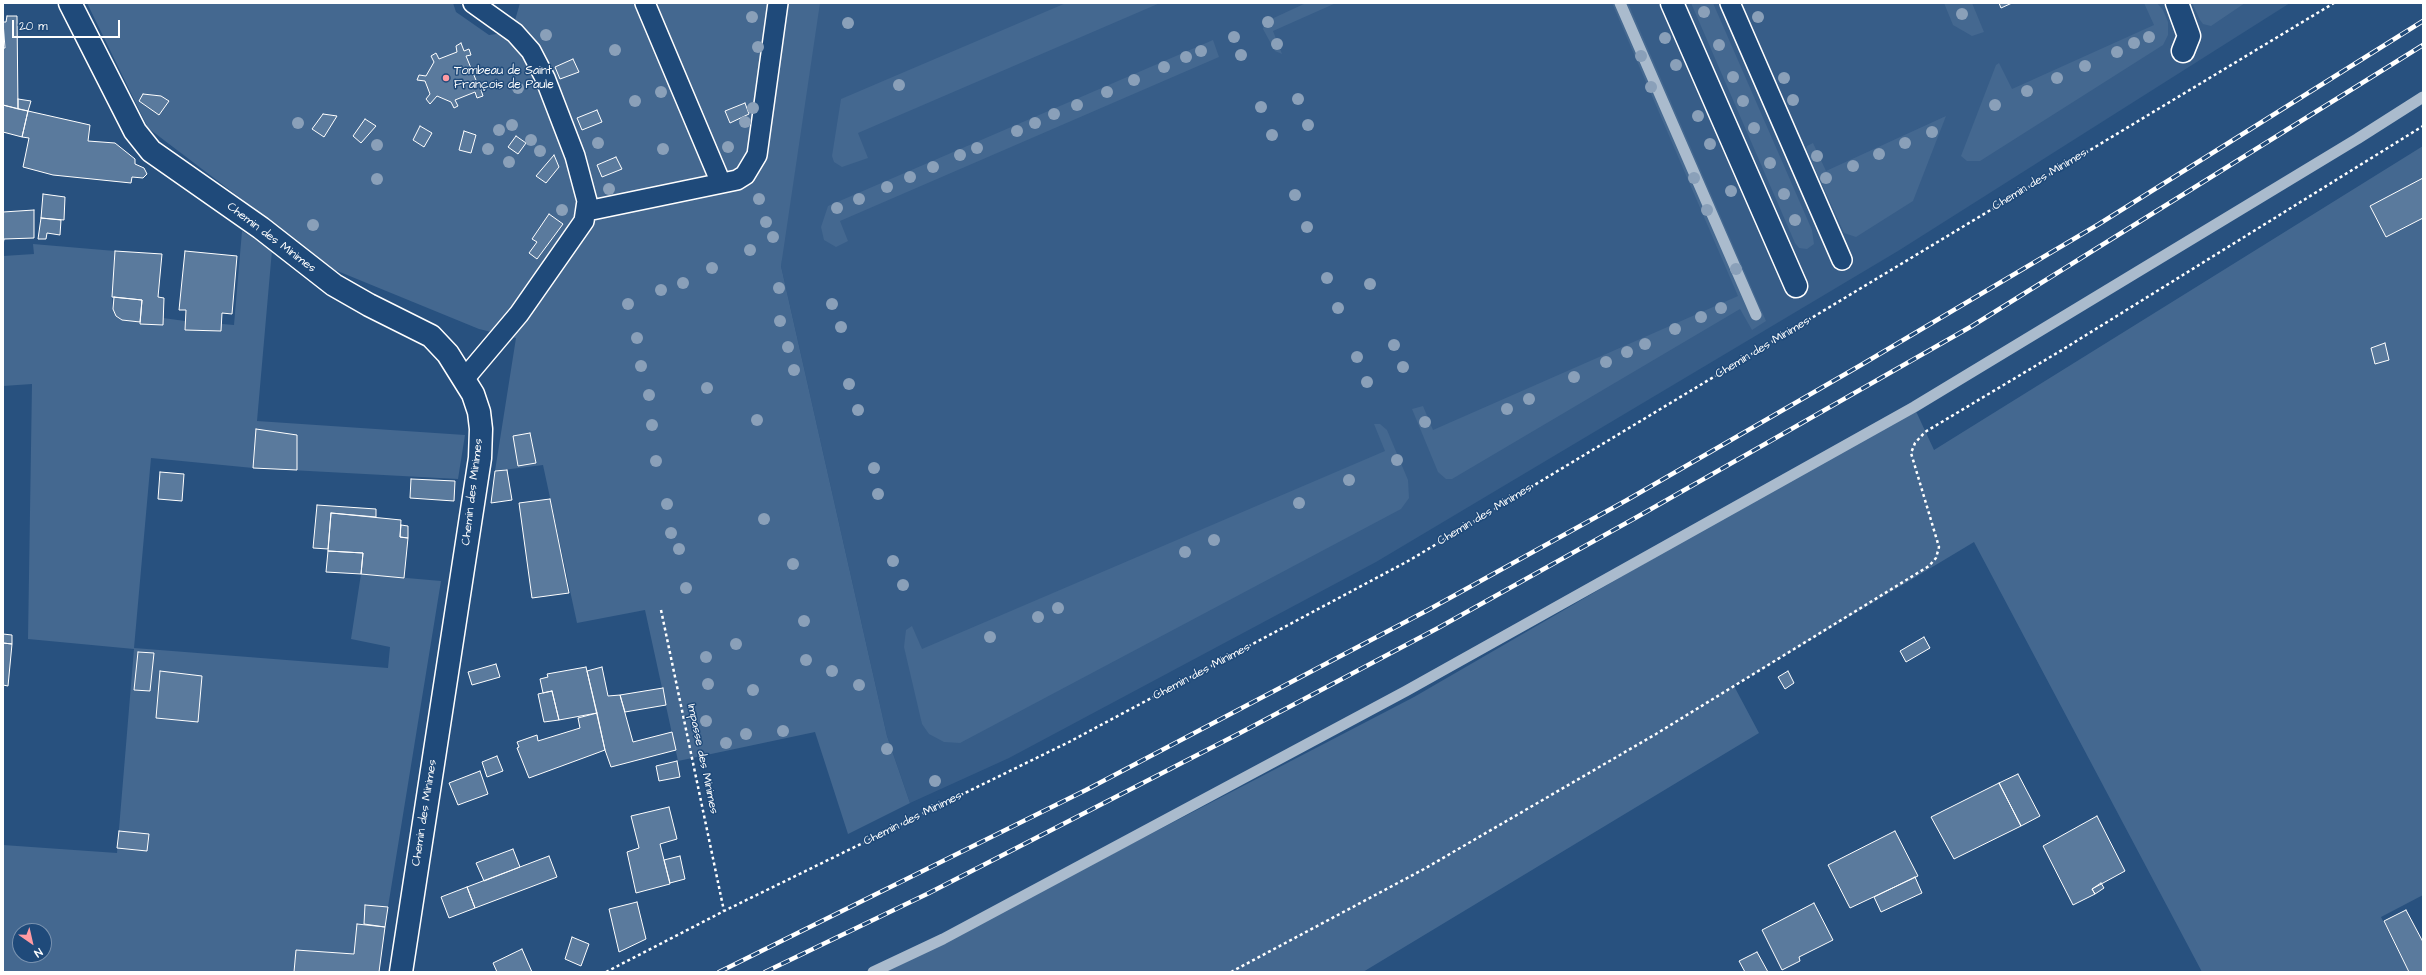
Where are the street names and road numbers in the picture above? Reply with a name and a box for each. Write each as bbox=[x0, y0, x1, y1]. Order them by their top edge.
street label: Chemin des Minimes bbox=[1990, 146, 2090, 214]
street label: Chemin des Minimes bbox=[224, 200, 318, 276]
street label: Chemin des Minimes bbox=[1713, 314, 1813, 382]
street label: Chemin des Minimes bbox=[459, 438, 487, 546]
street label: Chemin des Minimes bbox=[1435, 481, 1535, 549]
street label: Chemin des Minimes bbox=[1151, 640, 1253, 704]
street label: Impasse des Minimes bbox=[683, 703, 721, 815]
street label: Chemin des Minimes bbox=[409, 759, 441, 867]
street label: Chemin des Minimes bbox=[861, 789, 965, 849]

